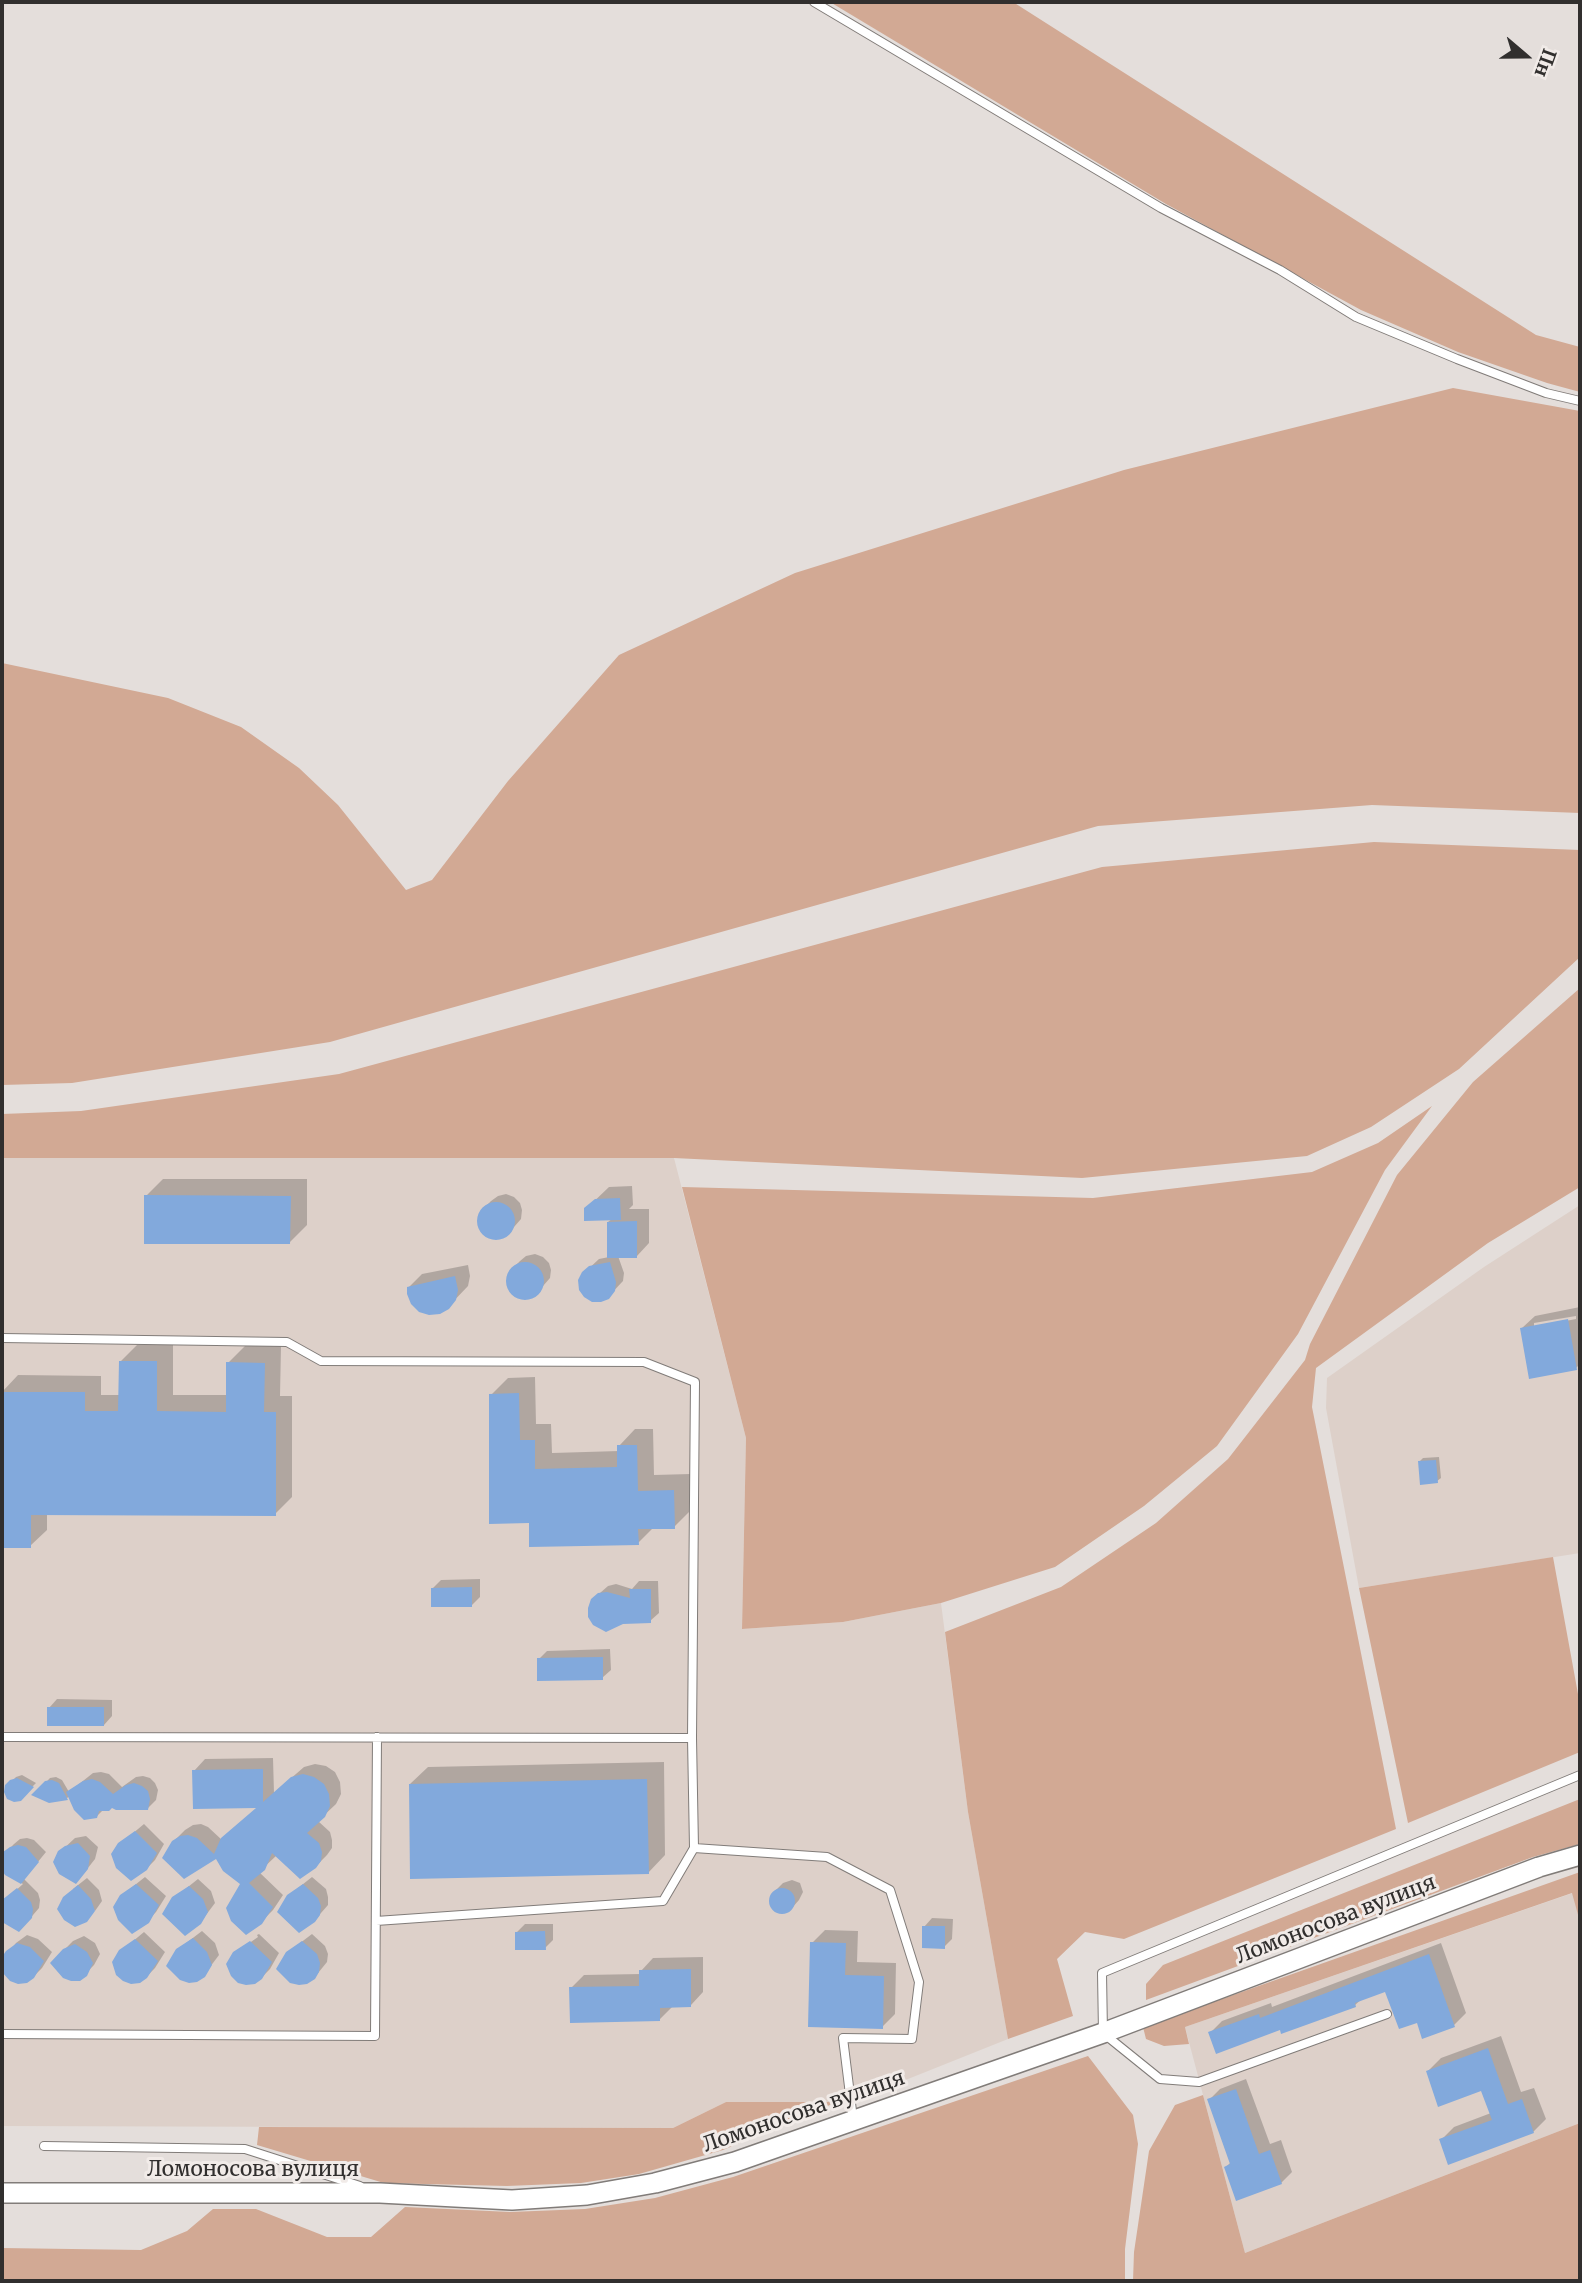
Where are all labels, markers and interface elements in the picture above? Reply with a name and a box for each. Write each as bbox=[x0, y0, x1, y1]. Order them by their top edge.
north arrow bbox=[1491, 21, 1561, 91]
text: Пн bbox=[1530, 46, 1562, 81]
street label: Ломоносова вулиця bbox=[1233, 1870, 1439, 1970]
street label: Ломоносова вулиця bbox=[700, 2066, 908, 2158]
street label: Ломоносова вулиця bbox=[147, 2157, 359, 2183]

